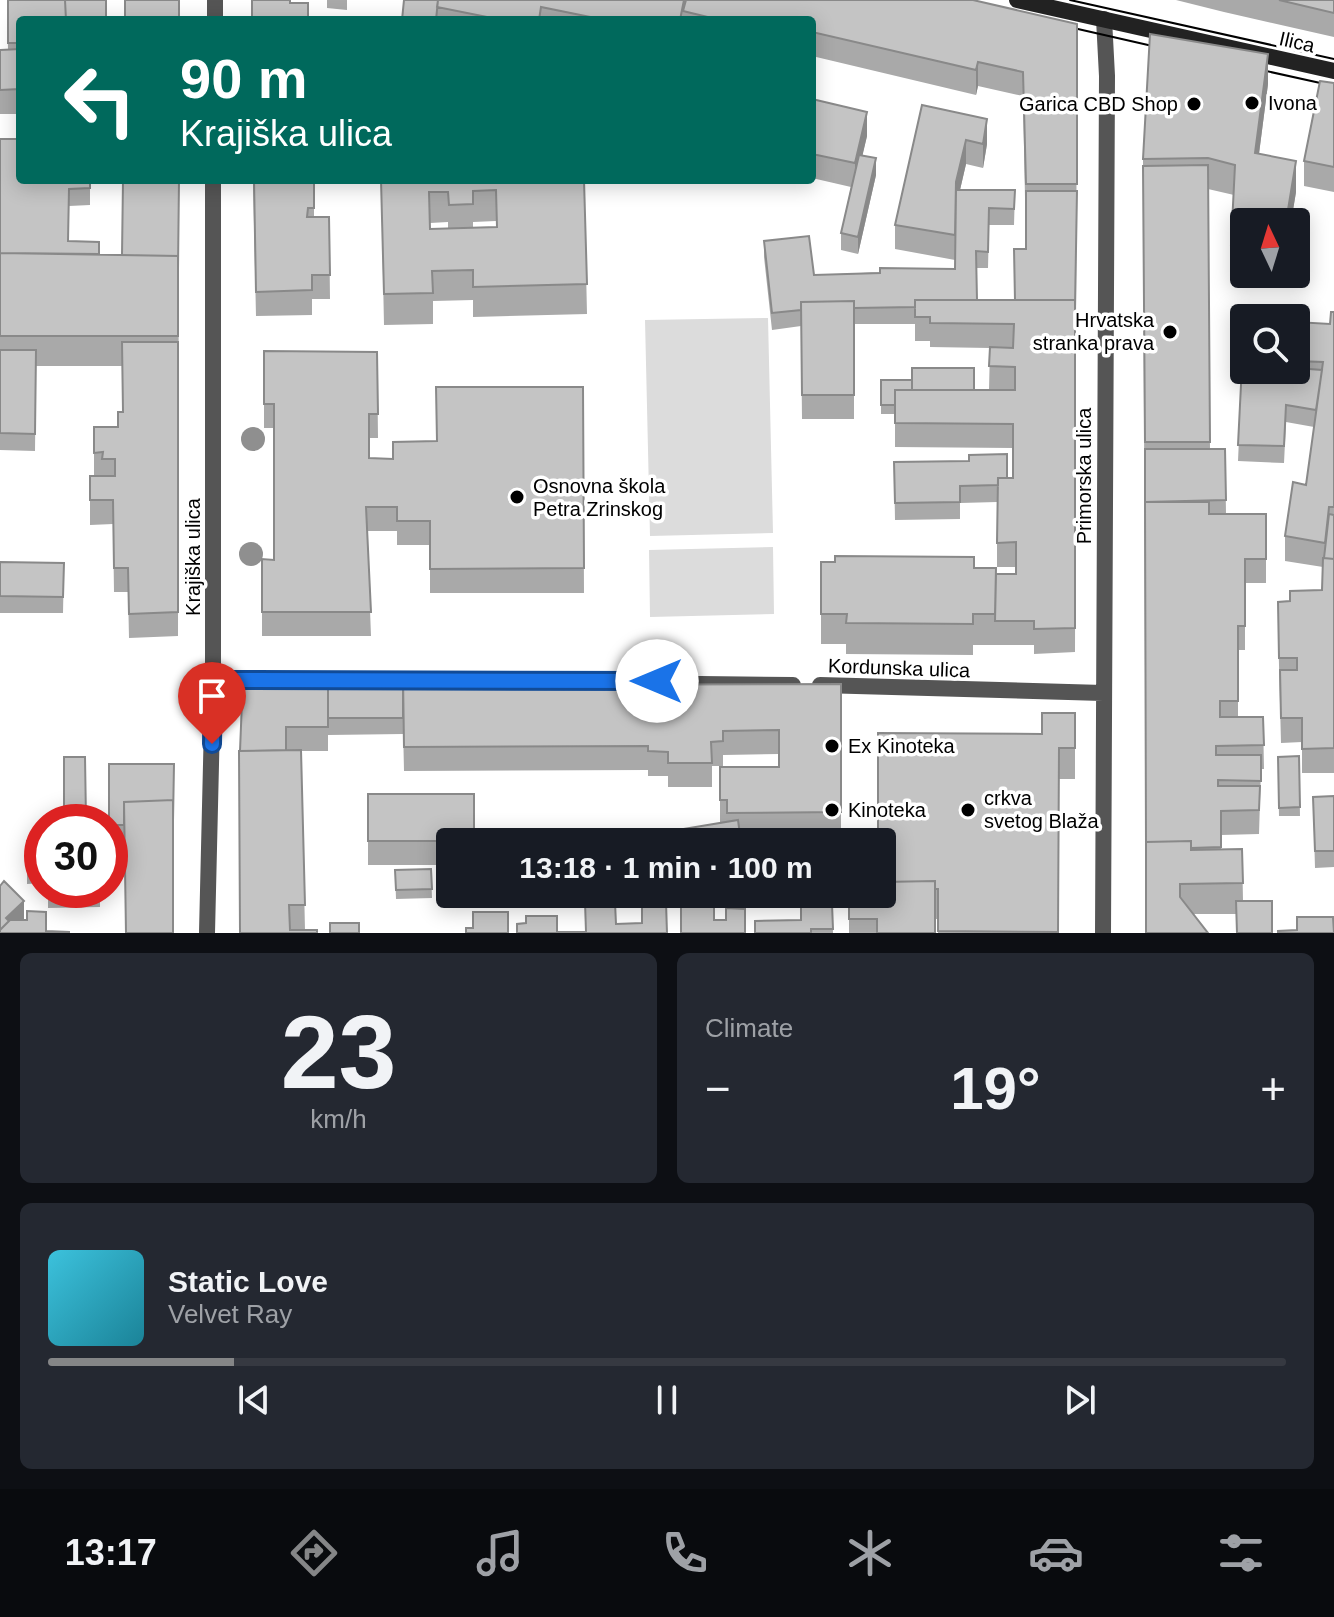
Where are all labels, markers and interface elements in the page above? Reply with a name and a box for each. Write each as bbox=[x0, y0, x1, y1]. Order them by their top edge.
street label: Ilica bbox=[1277, 27, 1318, 57]
text: 90 m bbox=[180, 47, 308, 110]
icon: left bbox=[48, 48, 152, 152]
place label: Ivona bbox=[1268, 92, 1318, 114]
place label: Garica CBD Shop bbox=[1019, 93, 1178, 115]
marker: Ivona bbox=[1243, 94, 1261, 112]
marker: Garica CBD Shop bbox=[1185, 95, 1203, 113]
text: Krajiška ulica bbox=[180, 113, 392, 154]
north arrow bbox=[1230, 208, 1310, 288]
map controls bbox=[1230, 208, 1310, 384]
button: search bbox=[1230, 304, 1310, 384]
place label: Hrvatska stranka prava bbox=[1033, 309, 1155, 354]
marker: Hrvatska stranka prava bbox=[1161, 323, 1179, 341]
street label: Primorska ulica bbox=[1073, 407, 1095, 544]
place label: Osnovna škola Petra Zrinskog bbox=[533, 475, 666, 520]
marker: Osnovna škola Petra Zrinskog bbox=[508, 488, 526, 506]
street label: Krajiška ulica bbox=[182, 497, 204, 616]
position arrow bbox=[615, 639, 699, 723]
street label: Kordunska ulica bbox=[828, 655, 971, 682]
pin bbox=[178, 662, 246, 744]
icon: arrive bbox=[190, 674, 234, 718]
place label: Ex Kinoteka bbox=[848, 735, 956, 757]
marker: Ex Kinoteka bbox=[823, 737, 841, 755]
place label: crkva svetog Blaža bbox=[984, 787, 1099, 832]
place label: Kinoteka bbox=[848, 799, 927, 821]
marker: Kinoteka bbox=[823, 801, 841, 819]
marker: crkva svetog Blaža bbox=[959, 801, 977, 819]
speed limit sign: 30 bbox=[24, 804, 128, 908]
text: 13:18 · 1 min · 100 m bbox=[519, 851, 813, 884]
text: 23 bbox=[281, 994, 396, 1110]
text: Climate bbox=[705, 1013, 793, 1043]
text: 19° bbox=[950, 1055, 1041, 1122]
text: − bbox=[705, 1064, 731, 1113]
text: + bbox=[1260, 1064, 1286, 1113]
text: km/h bbox=[310, 1104, 367, 1134]
text: Static Love bbox=[168, 1265, 328, 1298]
text: Velvet Ray bbox=[168, 1299, 292, 1329]
icon: previous bbox=[232, 1378, 276, 1422]
icon: pause bbox=[645, 1378, 689, 1422]
icon: next bbox=[1058, 1378, 1102, 1422]
icon: directions bbox=[286, 1525, 342, 1581]
icon: music bbox=[472, 1525, 528, 1581]
icon: phone bbox=[657, 1525, 713, 1581]
icon: climate bbox=[842, 1525, 898, 1581]
icon: car bbox=[1028, 1525, 1084, 1581]
icon: filters bbox=[1213, 1525, 1269, 1581]
text: 13:17 bbox=[65, 1532, 157, 1573]

